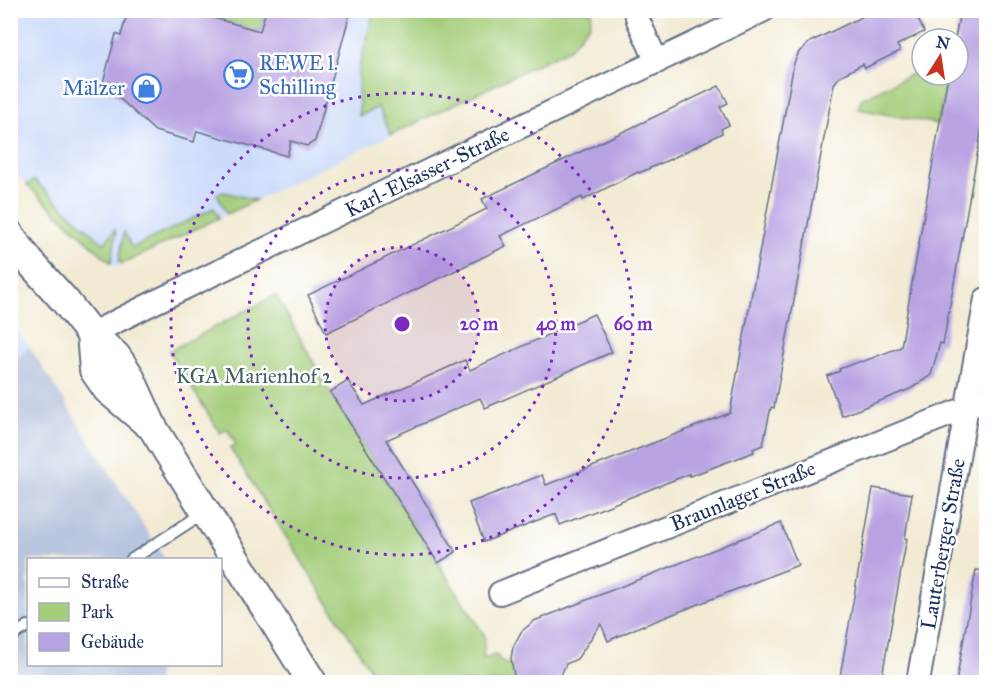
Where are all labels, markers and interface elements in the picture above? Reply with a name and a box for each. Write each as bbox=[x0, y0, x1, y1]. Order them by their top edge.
north arrow bbox=[910, 27, 970, 87]
text: N bbox=[934, 32, 952, 54]
place label: REWE l. Schilling bbox=[259, 50, 338, 100]
supermarket icon: REWE l. Schilling bbox=[222, 59, 254, 91]
shop icon: Mälzer bbox=[130, 72, 162, 104]
place label: Mälzer bbox=[62, 75, 125, 101]
street label: Karl-Elsasser-Straße bbox=[341, 121, 514, 223]
text: 20 m bbox=[460, 313, 499, 335]
text: 40 m bbox=[536, 313, 577, 336]
text: 60 m bbox=[614, 313, 653, 335]
centre of rings bbox=[392, 314, 412, 334]
park label: KGA Marienhof 2 bbox=[176, 363, 333, 389]
street label: Braunlager Straße bbox=[667, 455, 820, 537]
street label: Lauterberger Straße bbox=[915, 456, 971, 632]
legend bbox=[27, 558, 222, 666]
text: Straße bbox=[81, 571, 129, 593]
text: Park bbox=[81, 601, 114, 623]
text: Gebäude bbox=[81, 631, 144, 653]

